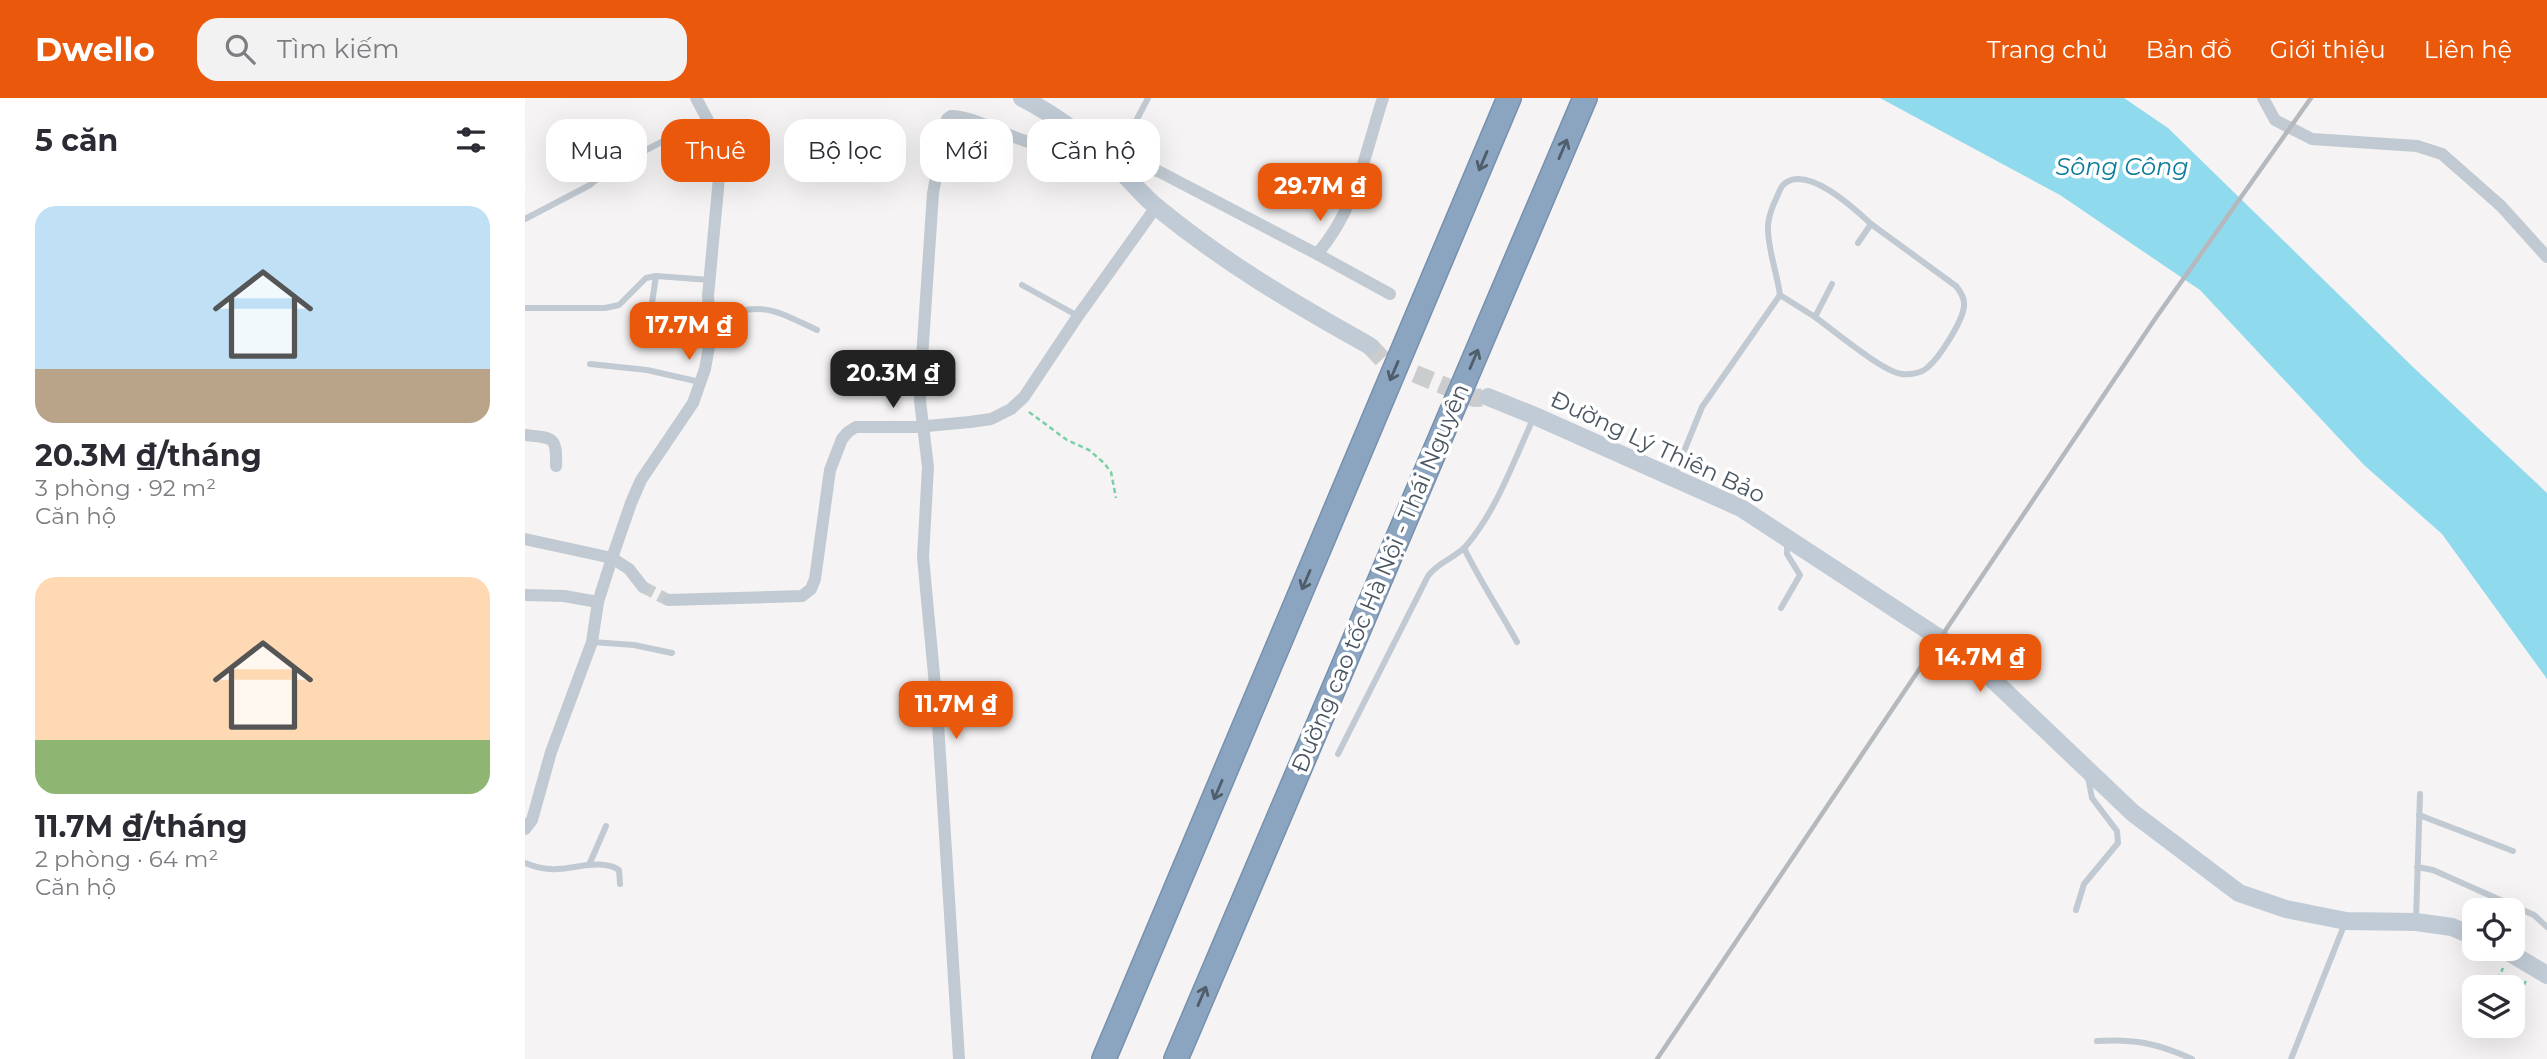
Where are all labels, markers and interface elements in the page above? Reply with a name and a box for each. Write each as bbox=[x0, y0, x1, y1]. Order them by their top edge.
search box bbox=[197, 18, 687, 81]
text: Dwello bbox=[35, 29, 155, 69]
icon: search bbox=[221, 30, 259, 68]
text: Tìm kiếm bbox=[277, 33, 400, 65]
text: Trang chủ bbox=[1987, 35, 2108, 64]
text: Bản đồ bbox=[2146, 35, 2232, 64]
text: Giới thiệu bbox=[2270, 35, 2386, 64]
text: Liên hệ bbox=[2424, 35, 2512, 64]
chip: Mua bbox=[546, 119, 647, 182]
chip: Thuê bbox=[661, 119, 770, 182]
chip: Bộ lọc bbox=[784, 119, 906, 182]
chip: Mới bbox=[920, 119, 1013, 182]
chip: Căn hộ bbox=[1027, 119, 1160, 182]
icon: filters bbox=[452, 121, 490, 159]
text: 5 căn bbox=[35, 122, 118, 159]
one-way arrow bbox=[1557, 139, 1570, 160]
one-way arrow bbox=[1476, 150, 1489, 171]
water label: Sông Công bbox=[2055, 152, 2189, 181]
pin: 29.7M ₫ bbox=[1255, 164, 1385, 223]
text: 29.7M ₫ bbox=[1274, 172, 1366, 200]
icon: home bbox=[200, 251, 326, 377]
pin: 17.7M ₫ bbox=[624, 302, 754, 362]
text: 17.7M ₫ bbox=[646, 311, 732, 339]
one-way arrow bbox=[1468, 348, 1481, 370]
pin: 20.3M ₫ bbox=[828, 350, 958, 410]
text: 20.3M ₫ bbox=[846, 359, 940, 387]
one-way arrow bbox=[1387, 359, 1400, 381]
street label: Đường cao tốc Hà Nội - Thái Nguyên bbox=[1285, 379, 1475, 777]
street label: Đường Lý Thiên Bảo bbox=[1546, 385, 1770, 509]
text: 20.3M ₫/tháng bbox=[35, 437, 262, 474]
text: 3 phòng · 92 m² bbox=[35, 474, 216, 502]
text: Căn hộ bbox=[35, 502, 116, 530]
one-way arrow bbox=[1299, 569, 1312, 590]
icon: home bbox=[200, 622, 326, 748]
pin: 14.7M ₫ bbox=[1915, 634, 2045, 694]
text: 14.7M ₫ bbox=[1935, 643, 2025, 671]
pin: 11.7M ₫ bbox=[891, 682, 1021, 741]
text: 11.7M ₫ bbox=[915, 690, 997, 718]
one-way arrow bbox=[1210, 778, 1223, 800]
text: 11.7M ₫/tháng bbox=[35, 808, 248, 845]
text: 2 phòng · 64 m² bbox=[35, 845, 218, 873]
text: Căn hộ bbox=[35, 873, 116, 901]
map controls bbox=[2462, 898, 2525, 1038]
button: locate bbox=[2462, 898, 2525, 961]
button: layers bbox=[2462, 975, 2525, 1038]
one-way arrow bbox=[1197, 986, 1210, 1007]

